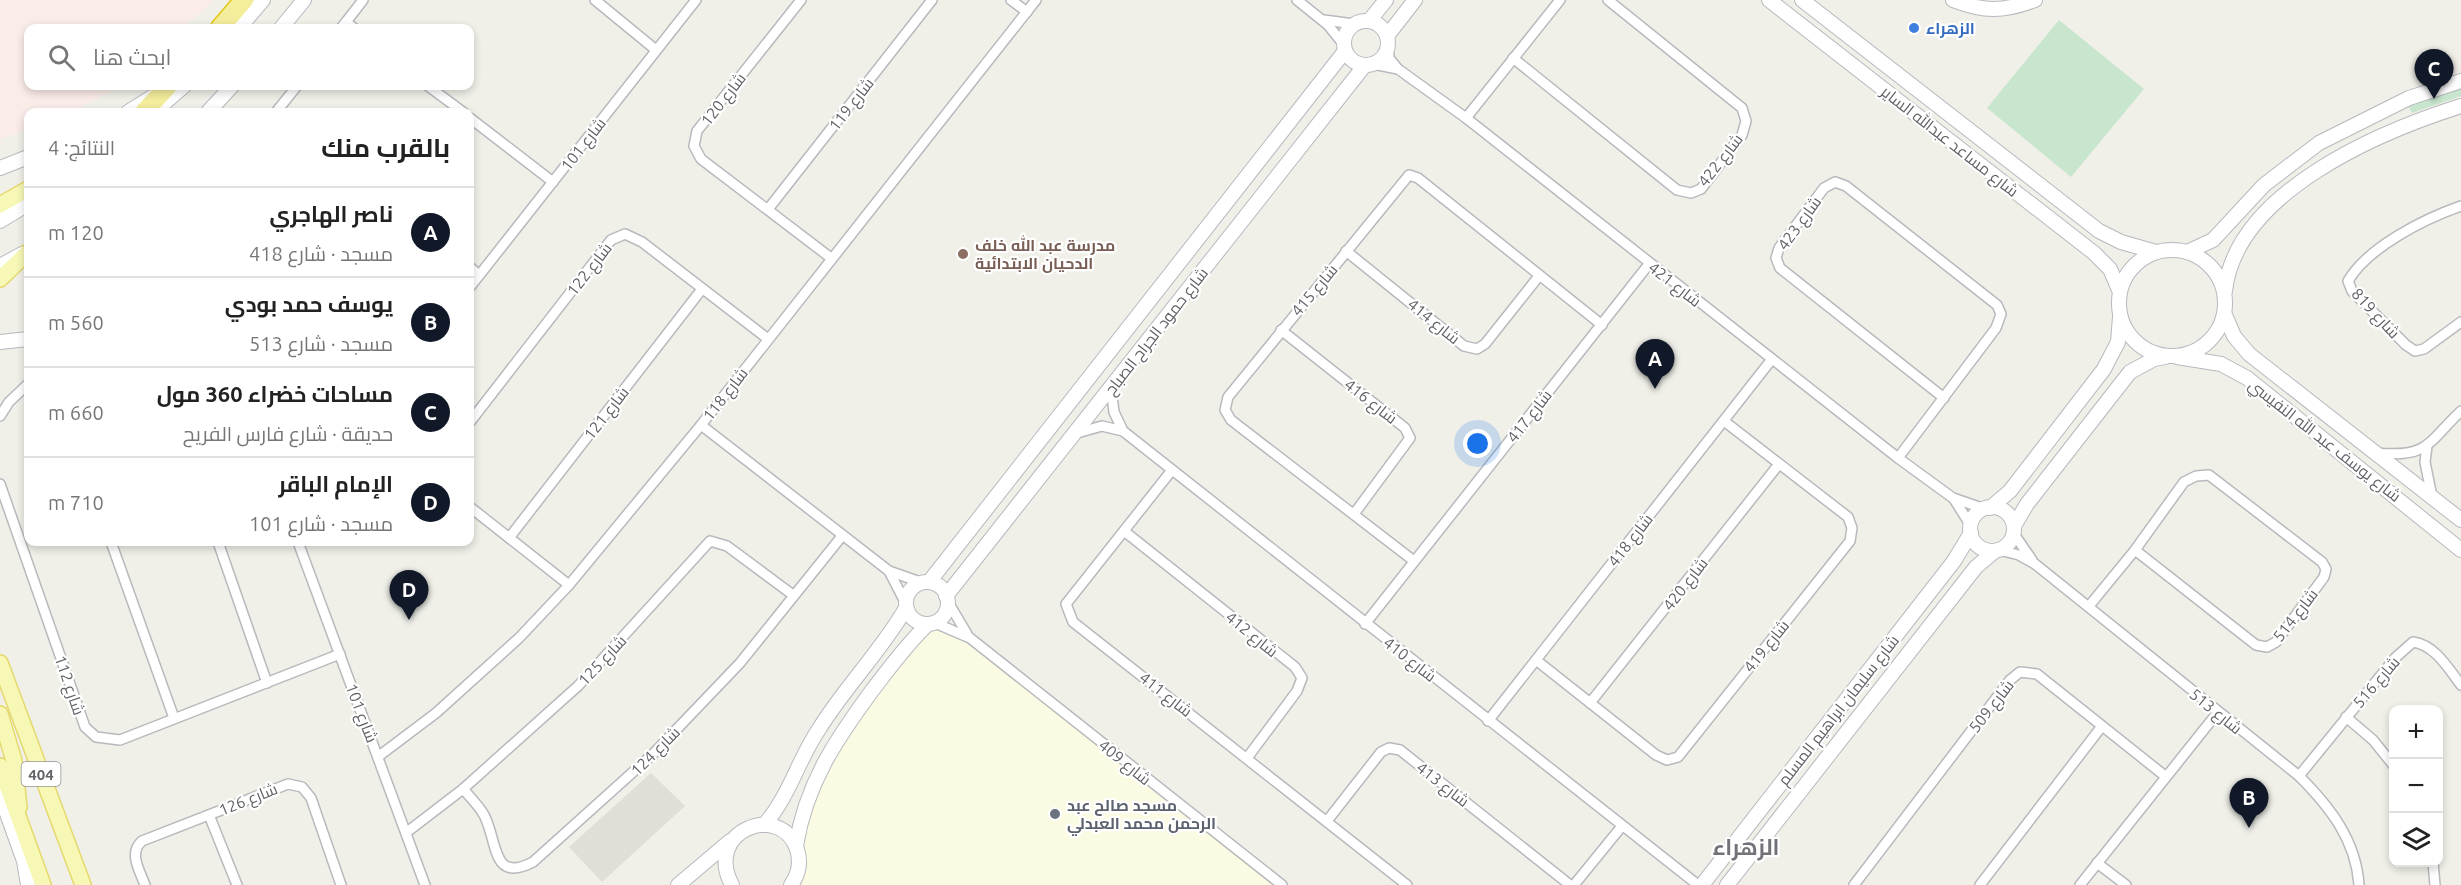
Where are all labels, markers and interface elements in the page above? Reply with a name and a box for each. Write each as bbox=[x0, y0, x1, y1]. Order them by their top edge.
place label: الزهراء bbox=[1926, 19, 1975, 38]
marker: الزهراء bbox=[1907, 21, 1921, 35]
search box bbox=[24, 24, 474, 90]
icon: search bbox=[45, 41, 78, 74]
text: ابحث هنا bbox=[93, 44, 172, 69]
pin: C bbox=[2414, 50, 2454, 99]
street label: شارع 120 bbox=[697, 69, 751, 131]
street label: شارع 119 bbox=[825, 74, 879, 136]
street label: شارع مساعد عبدالله الساير bbox=[1875, 81, 2023, 202]
street label: شارع 101 bbox=[557, 114, 611, 176]
street label: شارع 422 bbox=[1694, 130, 1748, 192]
text: بالقرب منك bbox=[321, 133, 450, 162]
text: النتائج: 4 bbox=[48, 136, 115, 159]
street label: شارع 423 bbox=[1774, 193, 1827, 255]
text: ناصر الهاجري bbox=[269, 201, 393, 226]
text: 120 m bbox=[48, 221, 104, 244]
text: A bbox=[423, 221, 438, 244]
place label: مدرسة عبد الله خلف الدحيان الابتدائية bbox=[975, 234, 1115, 273]
street label: شارع 122 bbox=[563, 239, 617, 301]
text: مسجد · شارع 418 bbox=[249, 242, 393, 265]
marker: مدرسة عبد الله خلف الدحيان الابتدائية bbox=[956, 247, 970, 261]
street label: شارع 421 bbox=[1643, 258, 1705, 312]
street label: شارع 415 bbox=[1287, 261, 1343, 321]
street label: شارع حمود الجراح الصباح bbox=[1101, 264, 1214, 400]
street label: شارع 819 bbox=[2346, 284, 2404, 344]
text: يوسف حمد بودي bbox=[225, 291, 393, 316]
street label: شارع 414 bbox=[1402, 295, 1464, 350]
text: 560 m bbox=[48, 311, 104, 334]
text: B bbox=[424, 311, 437, 334]
text: مسجد · شارع 513 bbox=[249, 332, 393, 355]
pin: A bbox=[1636, 340, 1674, 389]
street label: شارع 118 bbox=[699, 364, 753, 426]
street label: شارع يوسف عبد الله النفيسي bbox=[2243, 374, 2405, 508]
street label: شارع 416 bbox=[1339, 375, 1401, 429]
text: مساحات خضراء 360 مول bbox=[157, 381, 393, 406]
street label: شارع 121 bbox=[580, 383, 634, 445]
street label: شارع 417 bbox=[1503, 386, 1557, 448]
text: 660 m bbox=[48, 401, 104, 424]
text: C bbox=[424, 401, 437, 424]
text: حديقة · شارع فارس الفريح bbox=[183, 422, 393, 445]
your location bbox=[1463, 429, 1492, 458]
text: الإمام الباقر bbox=[278, 471, 393, 496]
text: 710 m bbox=[48, 491, 104, 514]
text: D bbox=[423, 491, 438, 514]
street label: شارع 418 bbox=[1604, 510, 1658, 572]
text: مسجد · شارع 101 bbox=[249, 512, 393, 535]
street label: شارع 420 bbox=[1659, 554, 1713, 616]
pin: D bbox=[390, 570, 428, 620]
street label: شارع 514 bbox=[2269, 585, 2323, 647]
street label: شارع 412 bbox=[1220, 608, 1282, 663]
street label: شارع 419 bbox=[1740, 616, 1795, 678]
street label: شارع 125 bbox=[574, 631, 632, 691]
street label: شارع سليمان ابراهيم المسلم bbox=[1774, 631, 1905, 790]
street label: شارع 410 bbox=[1378, 633, 1440, 687]
street label: شارع 112 bbox=[49, 653, 89, 718]
street label: شارع 516 bbox=[2349, 653, 2405, 713]
street label: شارع 411 bbox=[1134, 668, 1196, 722]
street label: شارع 509 bbox=[1965, 676, 2019, 738]
street label: شارع 101 bbox=[340, 681, 381, 746]
street label: شارع 513 bbox=[2184, 685, 2246, 740]
map controls bbox=[2389, 705, 2443, 867]
button: + bbox=[2389, 705, 2443, 759]
street label: شارع 124 bbox=[627, 723, 685, 781]
street label: شارع 409 bbox=[1093, 736, 1155, 791]
street label: شارع 413 bbox=[1411, 758, 1473, 812]
button: − bbox=[2389, 759, 2443, 813]
road number: 404 bbox=[22, 762, 60, 786]
pin: B bbox=[2230, 778, 2268, 828]
street label: شارع 126 bbox=[216, 779, 281, 822]
place label: مسجد صالح عبد الرحمن محمد العبدلي bbox=[1067, 796, 1216, 836]
marker: مسجد صالح عبد الرحمن محمد العبدلي bbox=[1048, 807, 1062, 821]
button: layers bbox=[2389, 813, 2443, 867]
district label: الزهراء bbox=[1712, 834, 1780, 861]

